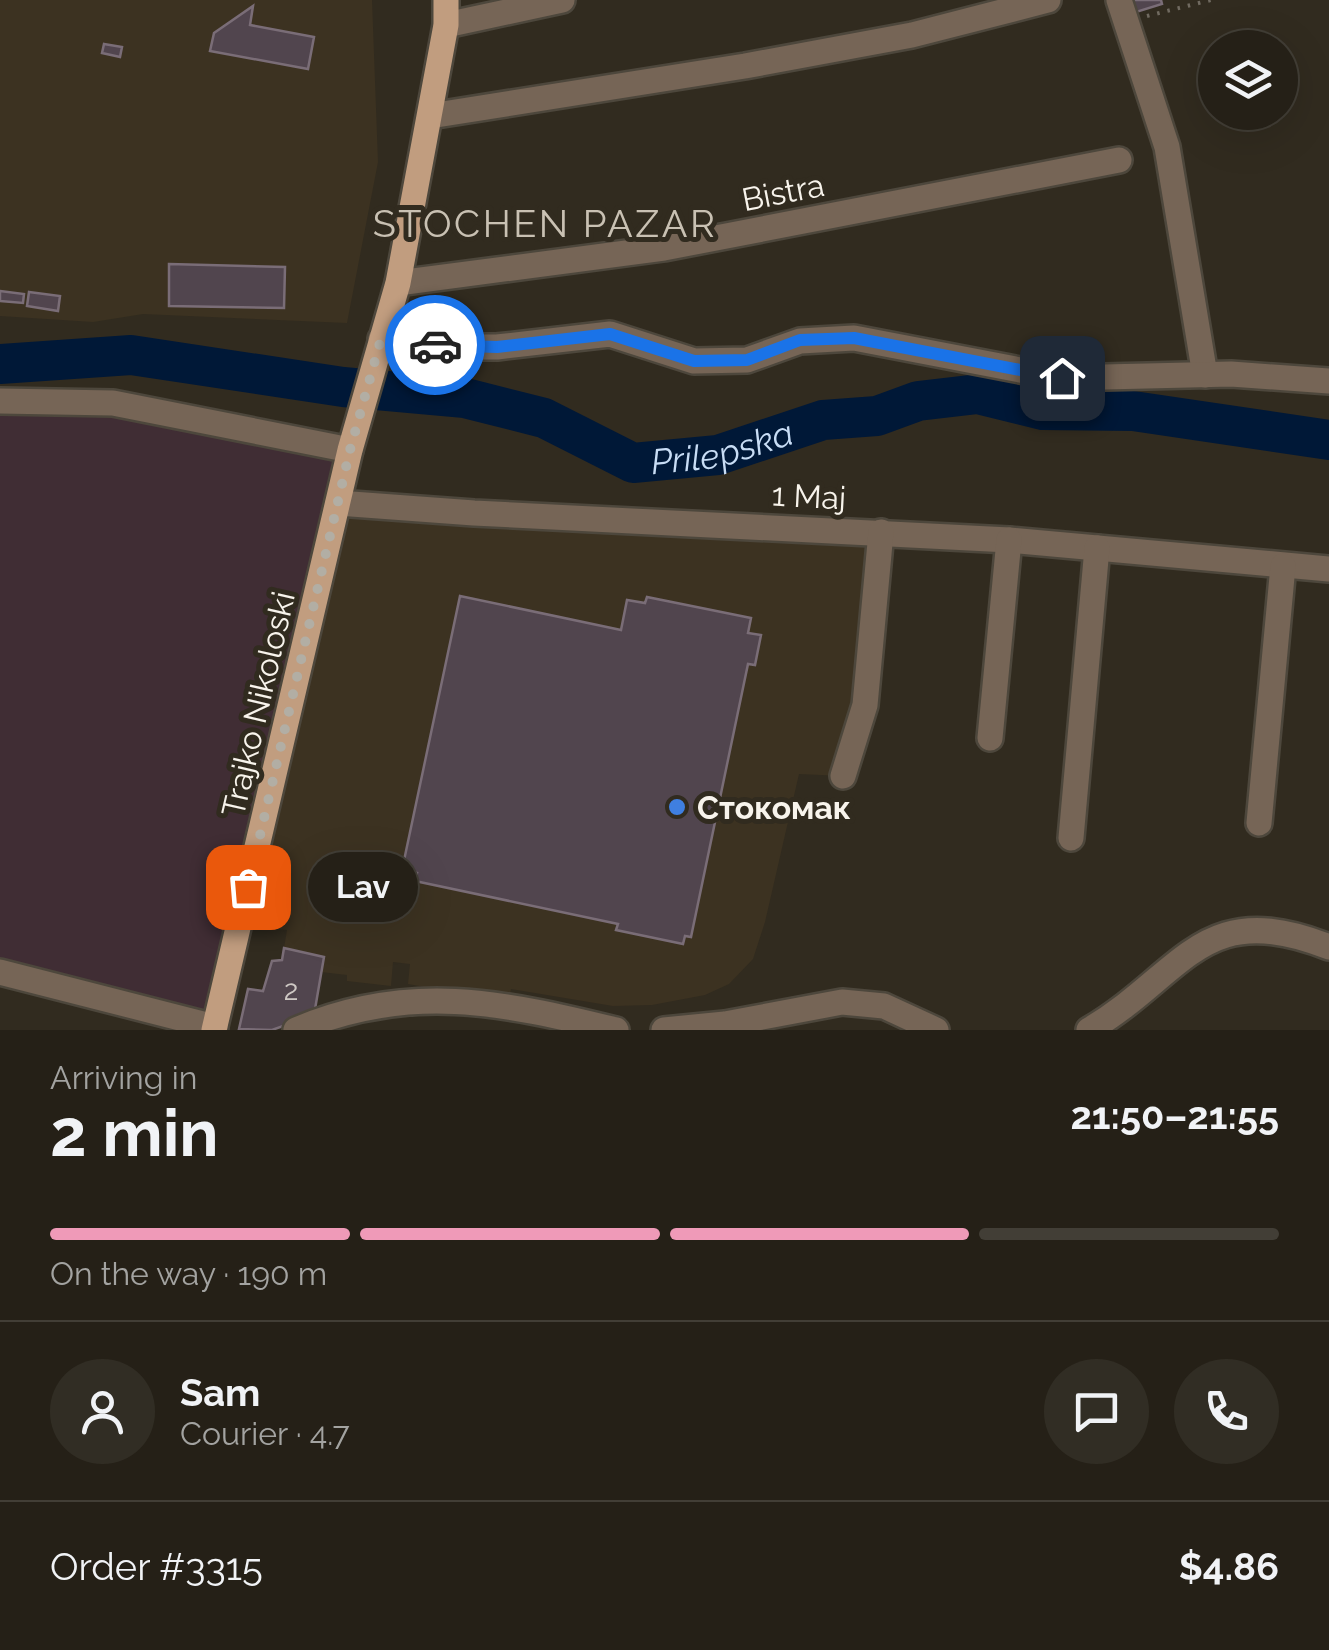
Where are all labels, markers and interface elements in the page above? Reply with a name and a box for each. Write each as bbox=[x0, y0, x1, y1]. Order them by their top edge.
map controls bbox=[1198, 30, 1298, 130]
button: layers bbox=[1198, 30, 1298, 130]
street label: Bistra bbox=[739, 166, 827, 218]
district label: STOCHEN PAZAR bbox=[373, 201, 717, 246]
courier bbox=[385, 295, 485, 395]
icon: car bbox=[408, 318, 463, 373]
pin bbox=[1020, 336, 1105, 421]
icon: home bbox=[1035, 351, 1090, 406]
water label: Prilepska bbox=[649, 411, 798, 482]
street label: 1 Maj bbox=[771, 476, 847, 516]
street label: Trajko Nikoloski bbox=[214, 588, 302, 820]
place label: Стокомак bbox=[697, 789, 851, 826]
marker: Стокомак bbox=[666, 796, 688, 818]
pin bbox=[206, 845, 291, 930]
callout: Lav bbox=[308, 852, 418, 922]
icon: bag bbox=[221, 860, 276, 915]
text: Lav bbox=[336, 868, 390, 905]
house number: 2 bbox=[284, 974, 298, 1007]
text: Arriving in bbox=[50, 1059, 197, 1096]
text: 21:50–21:55 bbox=[1070, 1093, 1279, 1138]
text: 2 min bbox=[50, 1095, 219, 1171]
text: On the way · 190 m bbox=[50, 1255, 327, 1292]
button: person bbox=[50, 1359, 155, 1464]
button: chat bbox=[1044, 1359, 1149, 1464]
button: phone bbox=[1174, 1359, 1279, 1464]
text: Sam bbox=[180, 1370, 260, 1415]
text: Courier · 4.7 bbox=[180, 1415, 350, 1452]
text: Order #3315 bbox=[50, 1544, 263, 1589]
text: $4.86 bbox=[1179, 1544, 1279, 1589]

